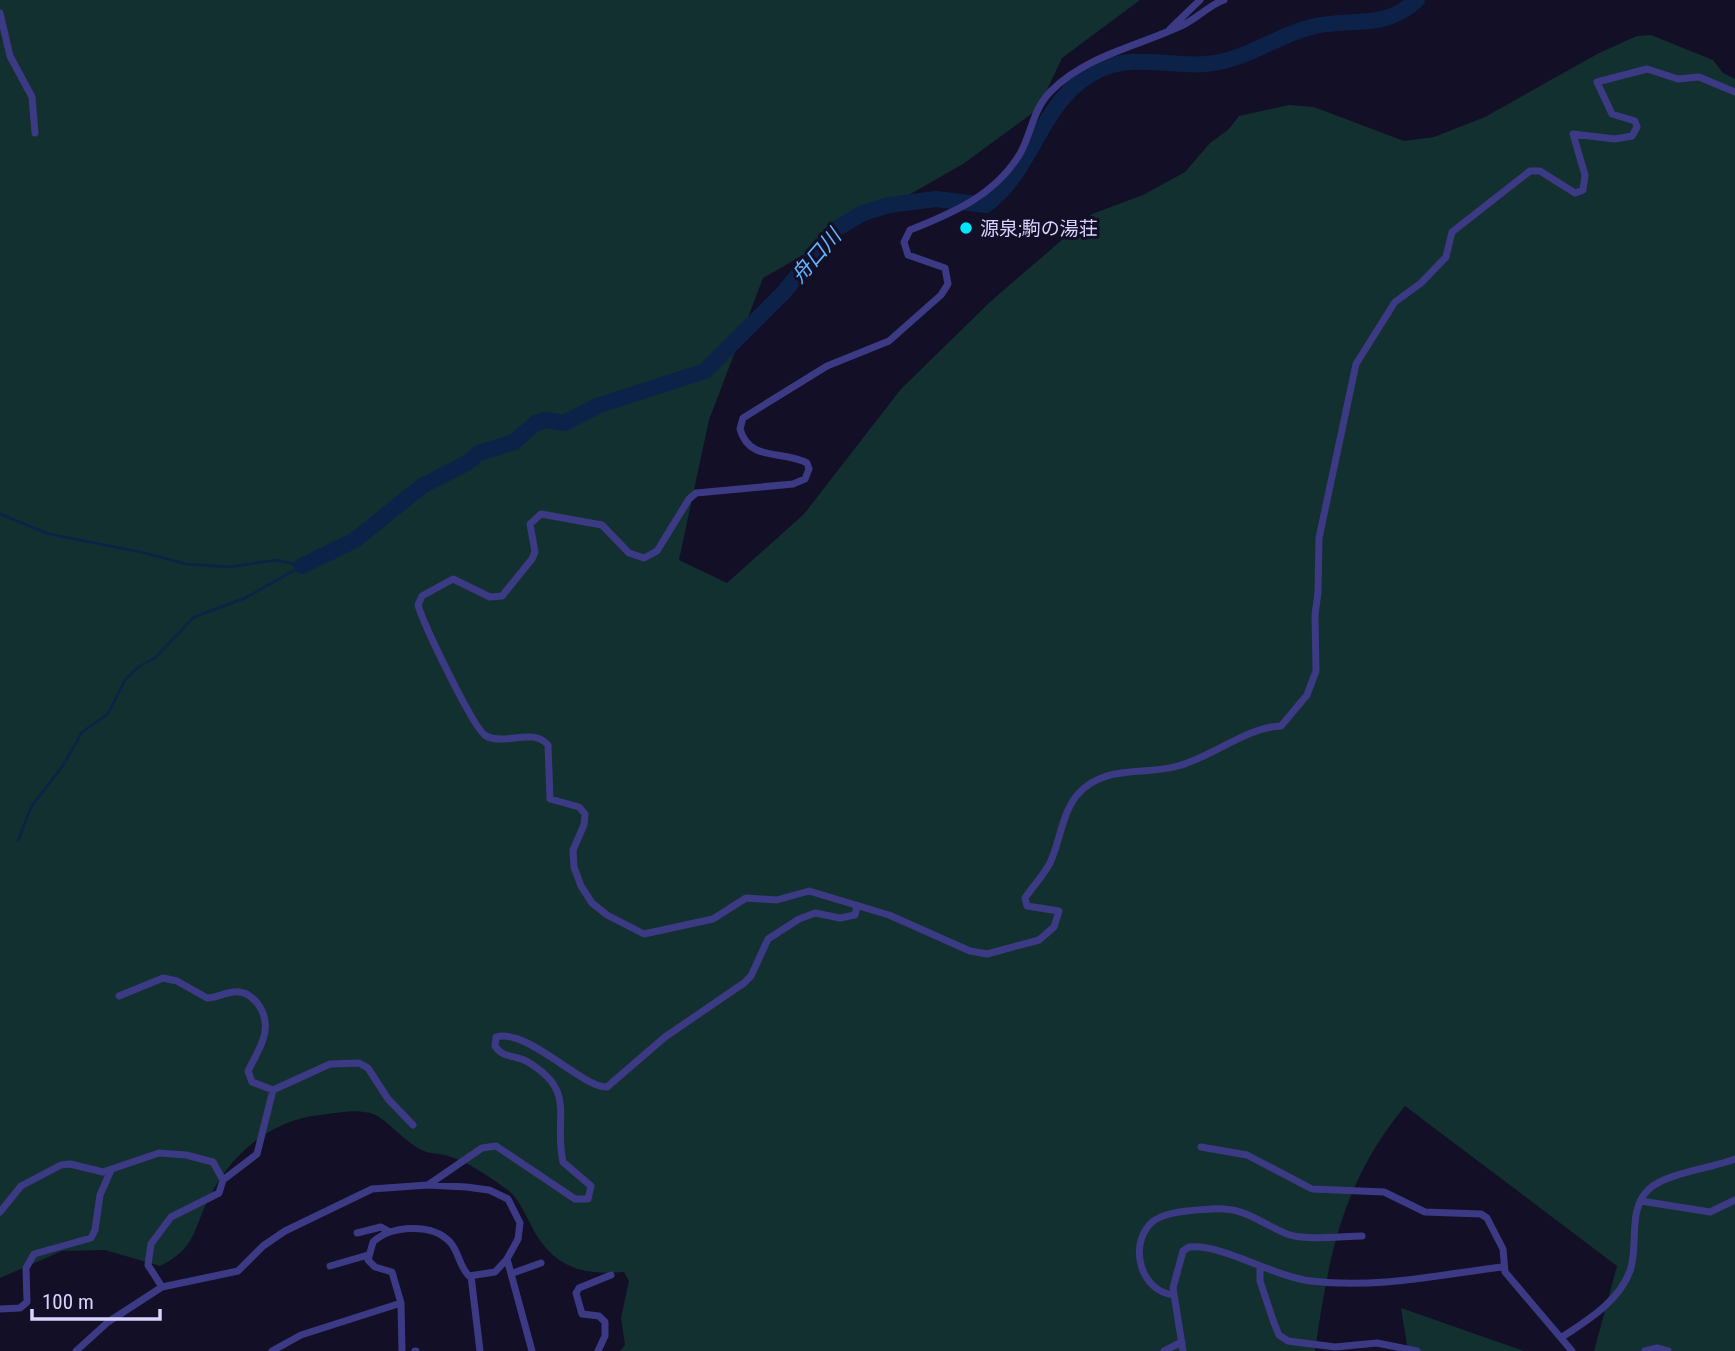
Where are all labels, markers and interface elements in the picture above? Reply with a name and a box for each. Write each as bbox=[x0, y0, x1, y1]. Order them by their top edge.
place label: 源泉;駒の湯荘 bbox=[980, 217, 1098, 240]
marker: 源泉;駒の湯荘 bbox=[958, 220, 974, 236]
water label: 舟口川 bbox=[786, 223, 847, 288]
scale bar bbox=[32, 1278, 159, 1322]
text: 100 m bbox=[42, 1290, 94, 1314]

